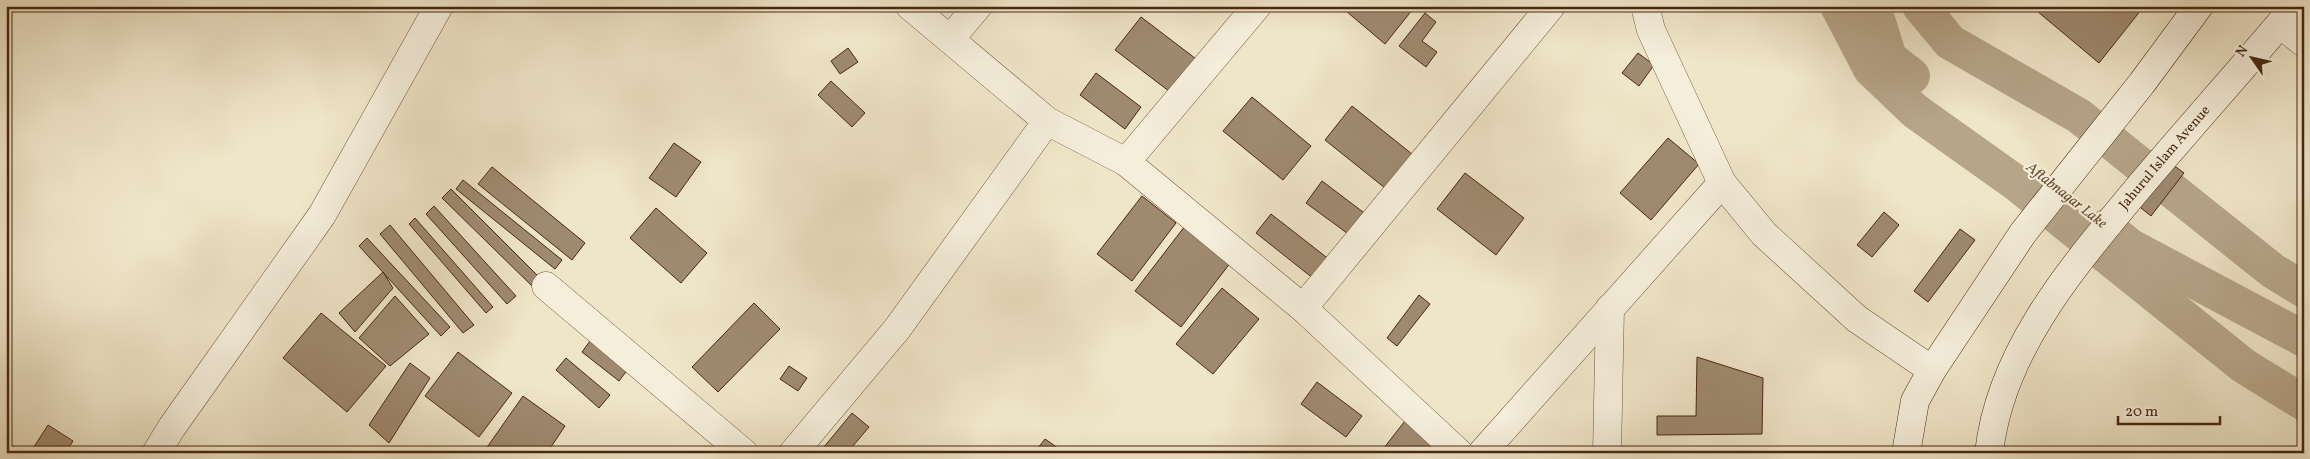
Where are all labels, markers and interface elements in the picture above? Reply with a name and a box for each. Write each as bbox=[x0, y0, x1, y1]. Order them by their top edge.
north arrow bbox=[2228, 32, 2278, 82]
text: N bbox=[2232, 42, 2253, 61]
street label: Jahurul Islam Avenue bbox=[2115, 101, 2215, 214]
water label: Aftabnagar Lake bbox=[2020, 157, 2111, 235]
scale bar bbox=[2118, 394, 2220, 426]
text: 20 m bbox=[2125, 402, 2158, 423]

